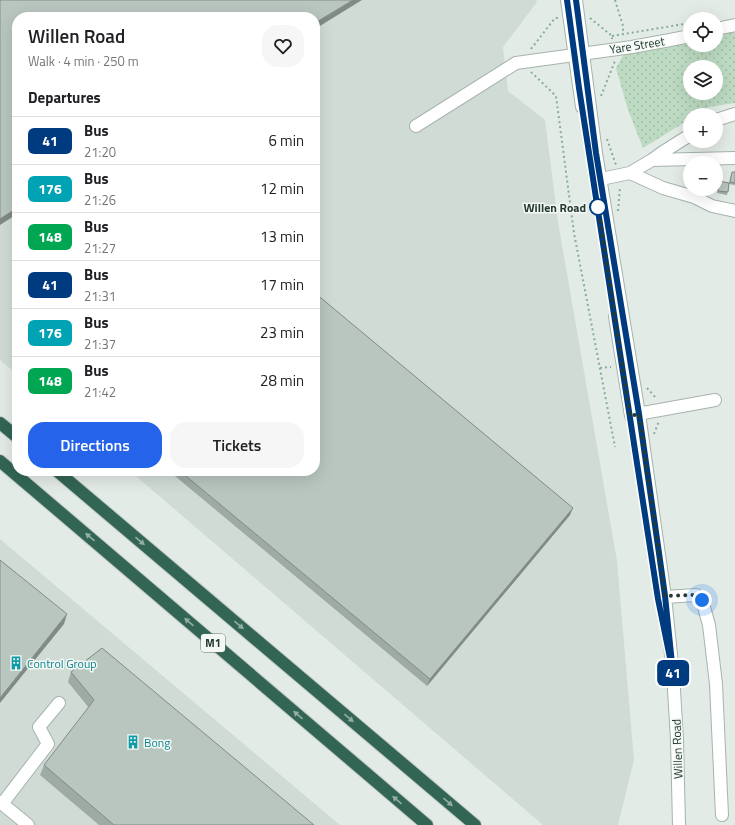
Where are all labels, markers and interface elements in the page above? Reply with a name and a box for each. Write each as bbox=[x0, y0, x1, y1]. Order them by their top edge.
map controls bbox=[683, 12, 723, 196]
button: locate bbox=[683, 12, 723, 52]
text: Willen Road bbox=[28, 21, 125, 50]
button: heart bbox=[262, 25, 304, 67]
street label: Yare Street bbox=[608, 31, 667, 59]
text: Walk · 4 min · 250 m bbox=[28, 51, 139, 71]
button: layers bbox=[683, 60, 723, 100]
text: Departures bbox=[28, 86, 101, 109]
button: + bbox=[683, 108, 723, 148]
text: Bus bbox=[84, 119, 109, 142]
text: 6 min bbox=[268, 129, 304, 152]
text: 41 bbox=[42, 130, 58, 151]
text: 21:20 bbox=[84, 142, 116, 162]
button: − bbox=[683, 156, 723, 196]
text: Bus bbox=[84, 167, 109, 190]
text: 12 min bbox=[260, 177, 304, 200]
text: 176 bbox=[38, 178, 62, 199]
text: 21:26 bbox=[84, 190, 116, 210]
place label: Willen Road bbox=[523, 198, 586, 217]
marker: Willen Road bbox=[589, 198, 607, 216]
text: Bus bbox=[84, 215, 109, 238]
text: 13 min bbox=[260, 225, 304, 248]
text: 148 bbox=[38, 226, 62, 247]
text: 21:27 bbox=[84, 238, 116, 258]
text: Bus bbox=[84, 263, 109, 286]
text: 17 min bbox=[260, 273, 304, 296]
text: 41 bbox=[42, 274, 58, 295]
text: 21:31 bbox=[84, 286, 116, 306]
text: Bus bbox=[84, 311, 109, 334]
text: 23 min bbox=[260, 321, 304, 344]
text: 176 bbox=[38, 322, 62, 343]
text: 21:37 bbox=[84, 334, 116, 354]
text: Bus bbox=[84, 359, 109, 382]
text: 28 min bbox=[260, 369, 304, 392]
text: 148 bbox=[38, 370, 62, 391]
text: 21:42 bbox=[84, 382, 116, 402]
button: Directions bbox=[28, 422, 162, 468]
button: Tickets bbox=[170, 422, 304, 468]
one-way arrow bbox=[84, 533, 95, 542]
one-way arrow bbox=[135, 537, 145, 546]
your location bbox=[692, 590, 712, 610]
one-way arrow bbox=[183, 617, 194, 626]
one-way arrow bbox=[234, 621, 245, 630]
road number: M1 bbox=[201, 634, 225, 652]
place label: Control Group bbox=[27, 654, 97, 673]
building icon: Control Group bbox=[8, 655, 24, 671]
line badge: 41 bbox=[655, 660, 691, 686]
text: 41 bbox=[665, 662, 681, 683]
one-way arrow bbox=[293, 711, 303, 720]
one-way arrow bbox=[344, 714, 355, 723]
street label: Willen Road bbox=[666, 719, 688, 779]
place label: Bong bbox=[144, 733, 170, 752]
building icon: Bong bbox=[125, 734, 141, 750]
one-way arrow bbox=[392, 795, 402, 804]
one-way arrow bbox=[443, 798, 454, 807]

